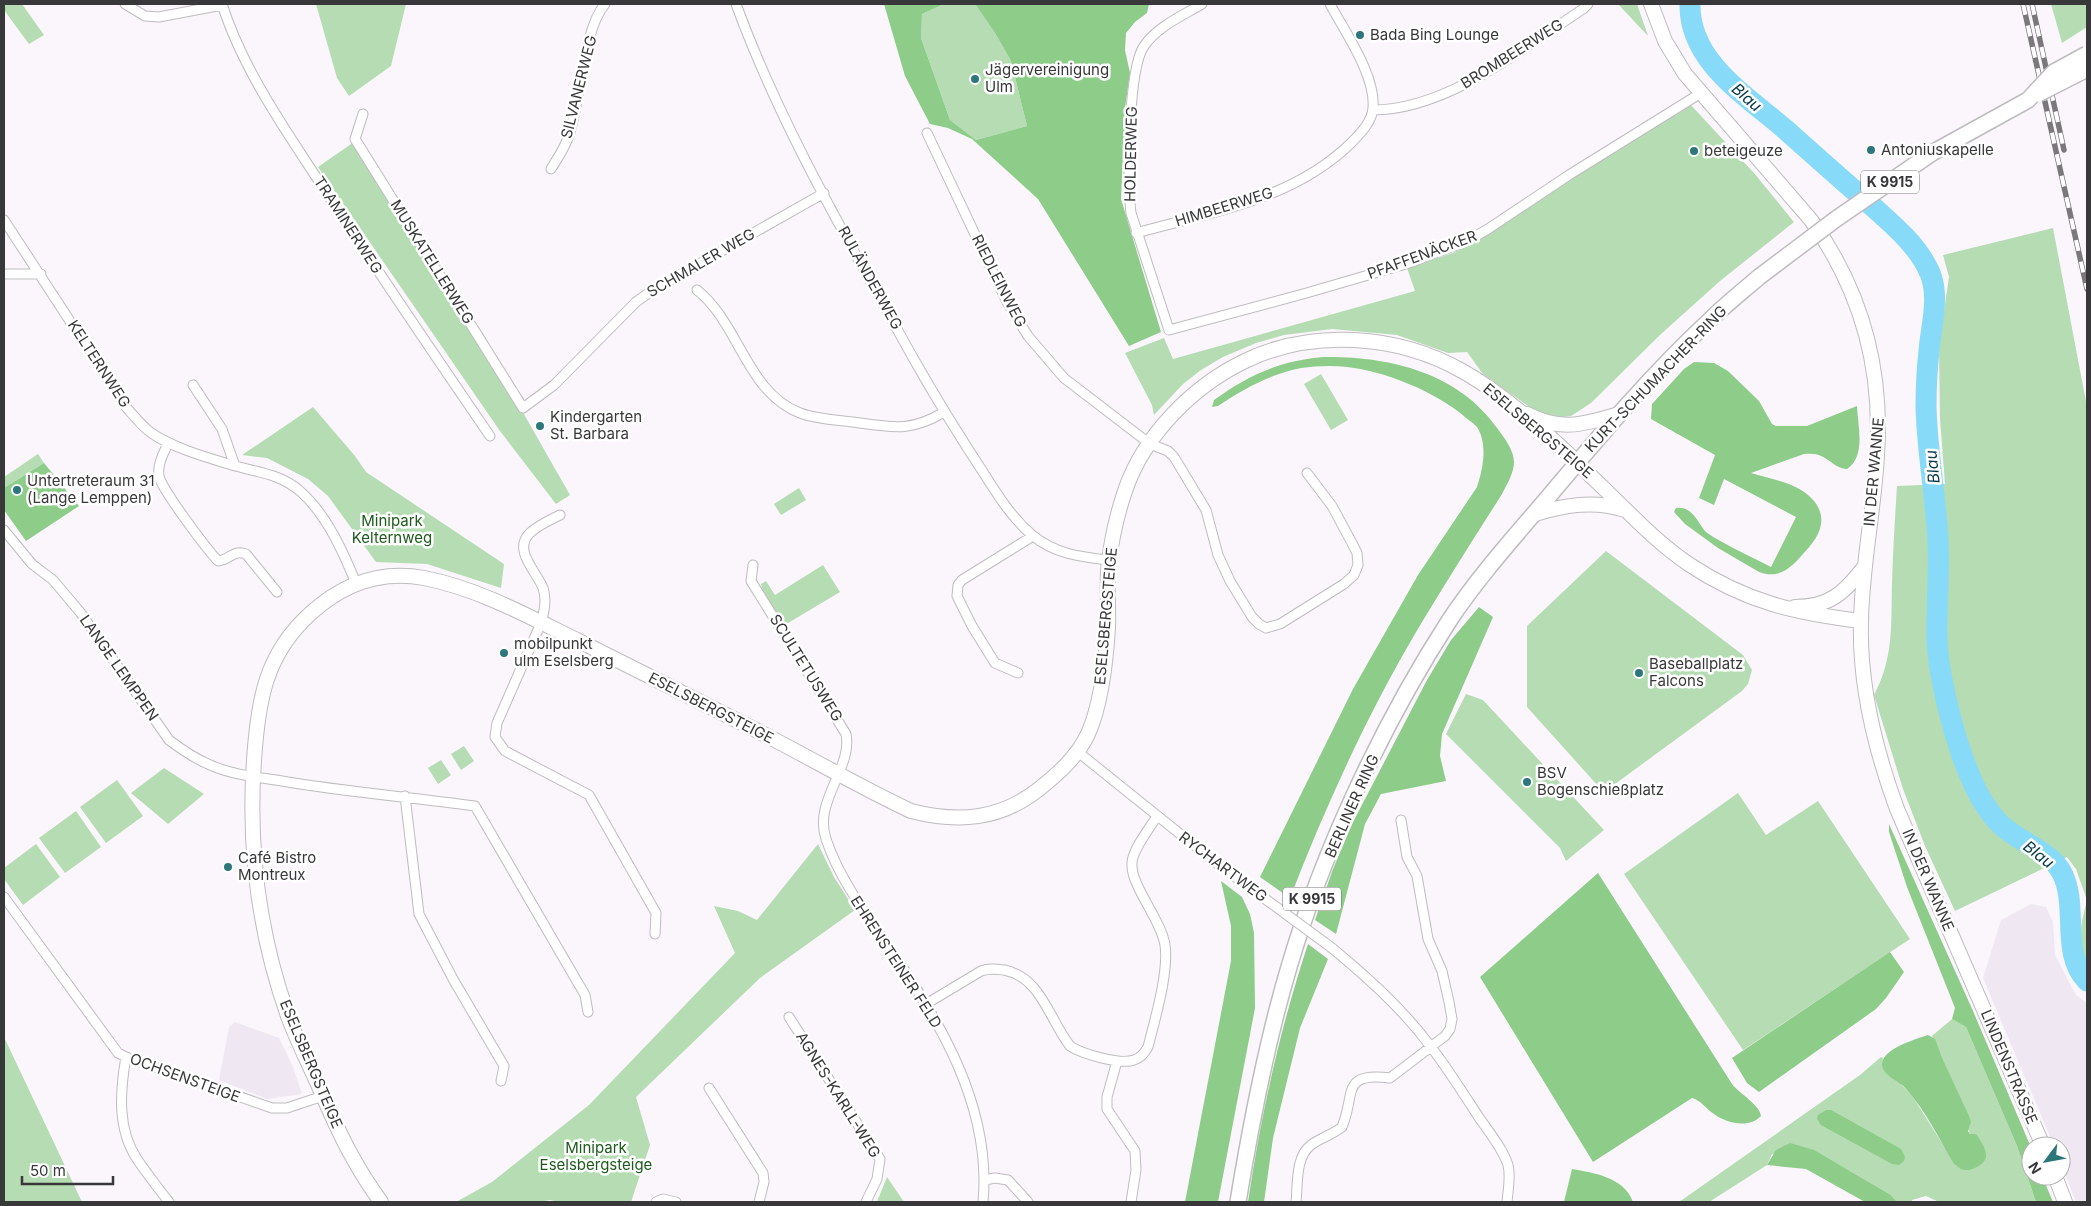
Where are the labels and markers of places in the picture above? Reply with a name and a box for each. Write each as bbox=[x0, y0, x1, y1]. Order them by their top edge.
place label: Bada Bing Lounge bbox=[1370, 25, 1499, 44]
marker: Bada Bing Lounge bbox=[1354, 29, 1366, 41]
place label: Jägervereinigung Ulm bbox=[985, 60, 1109, 96]
marker: Jägervereinigung Ulm bbox=[969, 73, 981, 85]
place label: Antoniuskapelle bbox=[1881, 140, 1994, 159]
place label: beteigeuze bbox=[1704, 141, 1783, 160]
marker: Antoniuskapelle bbox=[1865, 144, 1877, 156]
marker: beteigeuze bbox=[1688, 145, 1700, 157]
place label: Kindergarten St. Barbara bbox=[550, 407, 642, 443]
marker: Kindergarten St. Barbara bbox=[534, 420, 546, 432]
place label: Untertreteraum 31 (Lange Lemppen) bbox=[27, 471, 155, 507]
marker: Untertreteraum 31 (Lange Lemppen) bbox=[11, 484, 23, 496]
place label: mobilpunkt ulm Eselsberg bbox=[514, 634, 614, 670]
marker: mobilpunkt ulm Eselsberg bbox=[498, 647, 510, 659]
place label: Baseballplatz Falcons bbox=[1649, 654, 1743, 690]
marker: Baseballplatz Falcons bbox=[1633, 667, 1645, 679]
place label: BSV Bogenschießplatz bbox=[1537, 763, 1664, 799]
marker: BSV Bogenschießplatz bbox=[1521, 776, 1533, 788]
place label: Café Bistro Montreux bbox=[238, 848, 316, 884]
marker: Café Bistro Montreux bbox=[222, 861, 234, 873]

